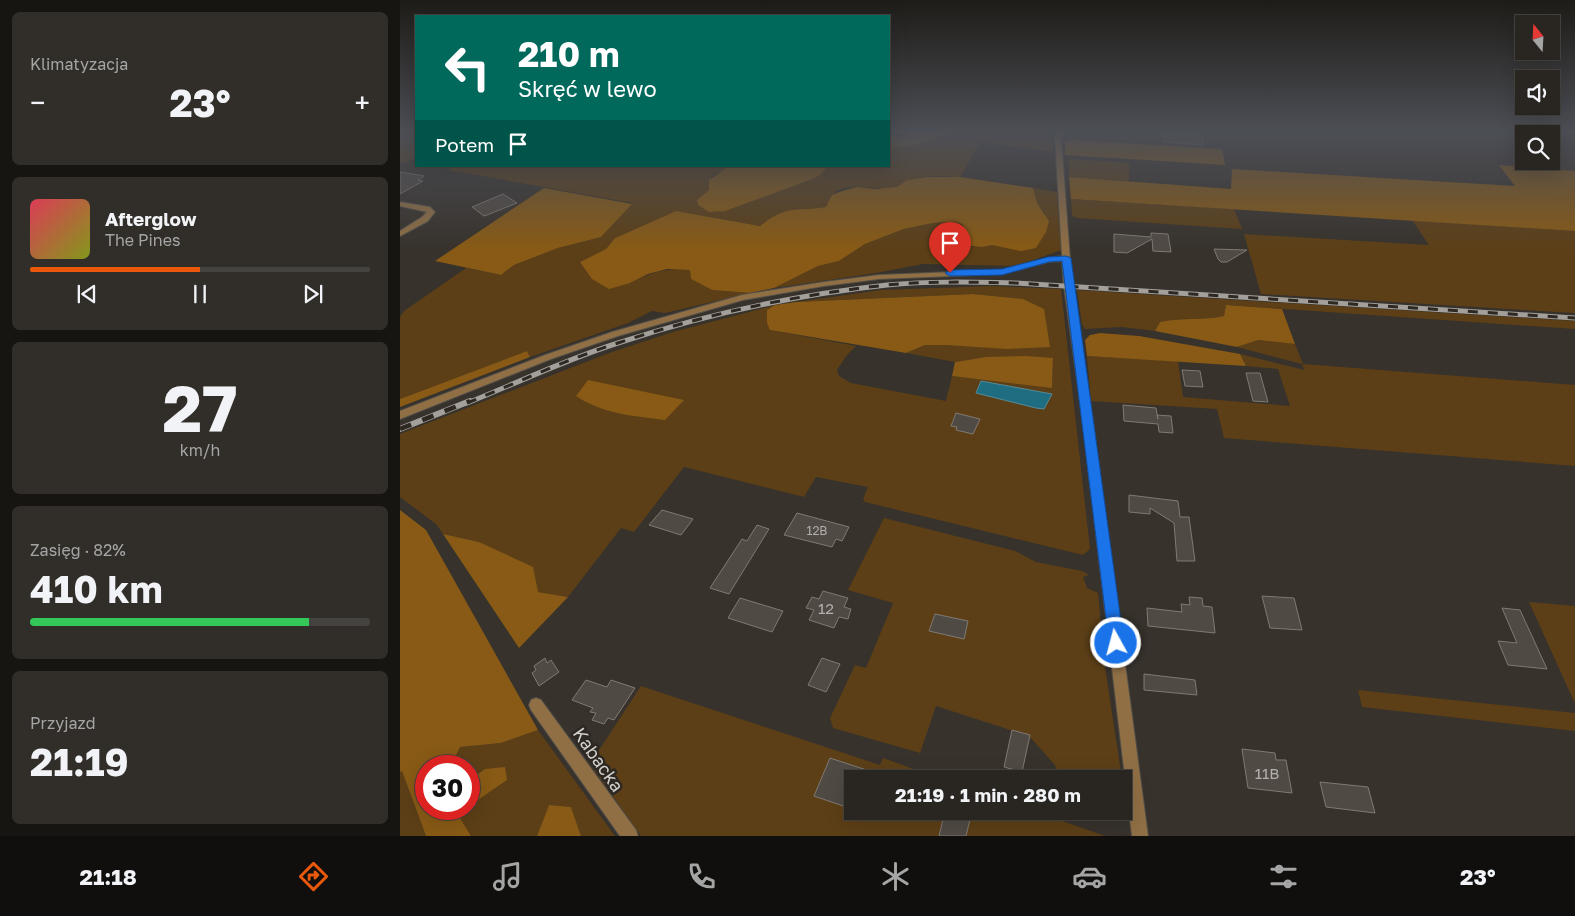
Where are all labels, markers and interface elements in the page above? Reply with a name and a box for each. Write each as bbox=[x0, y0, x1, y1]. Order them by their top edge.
north arrow bbox=[1515, 15, 1560, 60]
map controls bbox=[1515, 15, 1560, 170]
text: 210 m bbox=[518, 33, 620, 75]
icon: left bbox=[435, 35, 500, 100]
text: Klimatyzacja bbox=[30, 54, 128, 74]
button: sound bbox=[1515, 70, 1560, 115]
text: Skręć w lewo bbox=[518, 75, 657, 102]
text: 23° bbox=[169, 80, 231, 125]
text: − bbox=[30, 86, 45, 119]
text: + bbox=[355, 86, 370, 119]
button: search bbox=[1515, 125, 1560, 170]
icon: arrive bbox=[504, 130, 532, 158]
text: Potem bbox=[435, 133, 494, 156]
text: Afterglow bbox=[105, 207, 196, 230]
pin bbox=[929, 222, 971, 273]
icon: arrive bbox=[936, 229, 964, 257]
text: The Pines bbox=[105, 230, 180, 250]
icon: previous bbox=[73, 280, 101, 308]
icon: pause bbox=[186, 280, 214, 308]
icon: next bbox=[299, 280, 327, 308]
text: 27 bbox=[162, 368, 238, 446]
text: km/h bbox=[180, 440, 220, 460]
house number: 12B bbox=[807, 523, 827, 538]
text: Zasięg · 82% bbox=[30, 540, 126, 560]
text: 410 km bbox=[30, 566, 163, 611]
house number: 12 bbox=[818, 599, 834, 617]
position arrow bbox=[1089, 616, 1141, 668]
text: Przyjazd bbox=[30, 713, 96, 733]
street label: Kabacka bbox=[569, 723, 629, 796]
text: 21:19 bbox=[30, 739, 129, 784]
speed limit sign: 30 bbox=[415, 755, 480, 820]
house number: 11B bbox=[1255, 764, 1279, 782]
text: 21:19 · 1 min · 280 m bbox=[895, 783, 1081, 806]
icon: directions bbox=[296, 859, 331, 894]
icon: music bbox=[490, 859, 525, 894]
icon: phone bbox=[684, 859, 719, 894]
icon: climate bbox=[878, 859, 913, 894]
icon: car bbox=[1072, 859, 1107, 894]
icon: filters bbox=[1266, 859, 1301, 894]
text: 21:18 bbox=[80, 863, 137, 890]
text: 23° bbox=[1460, 863, 1495, 890]

